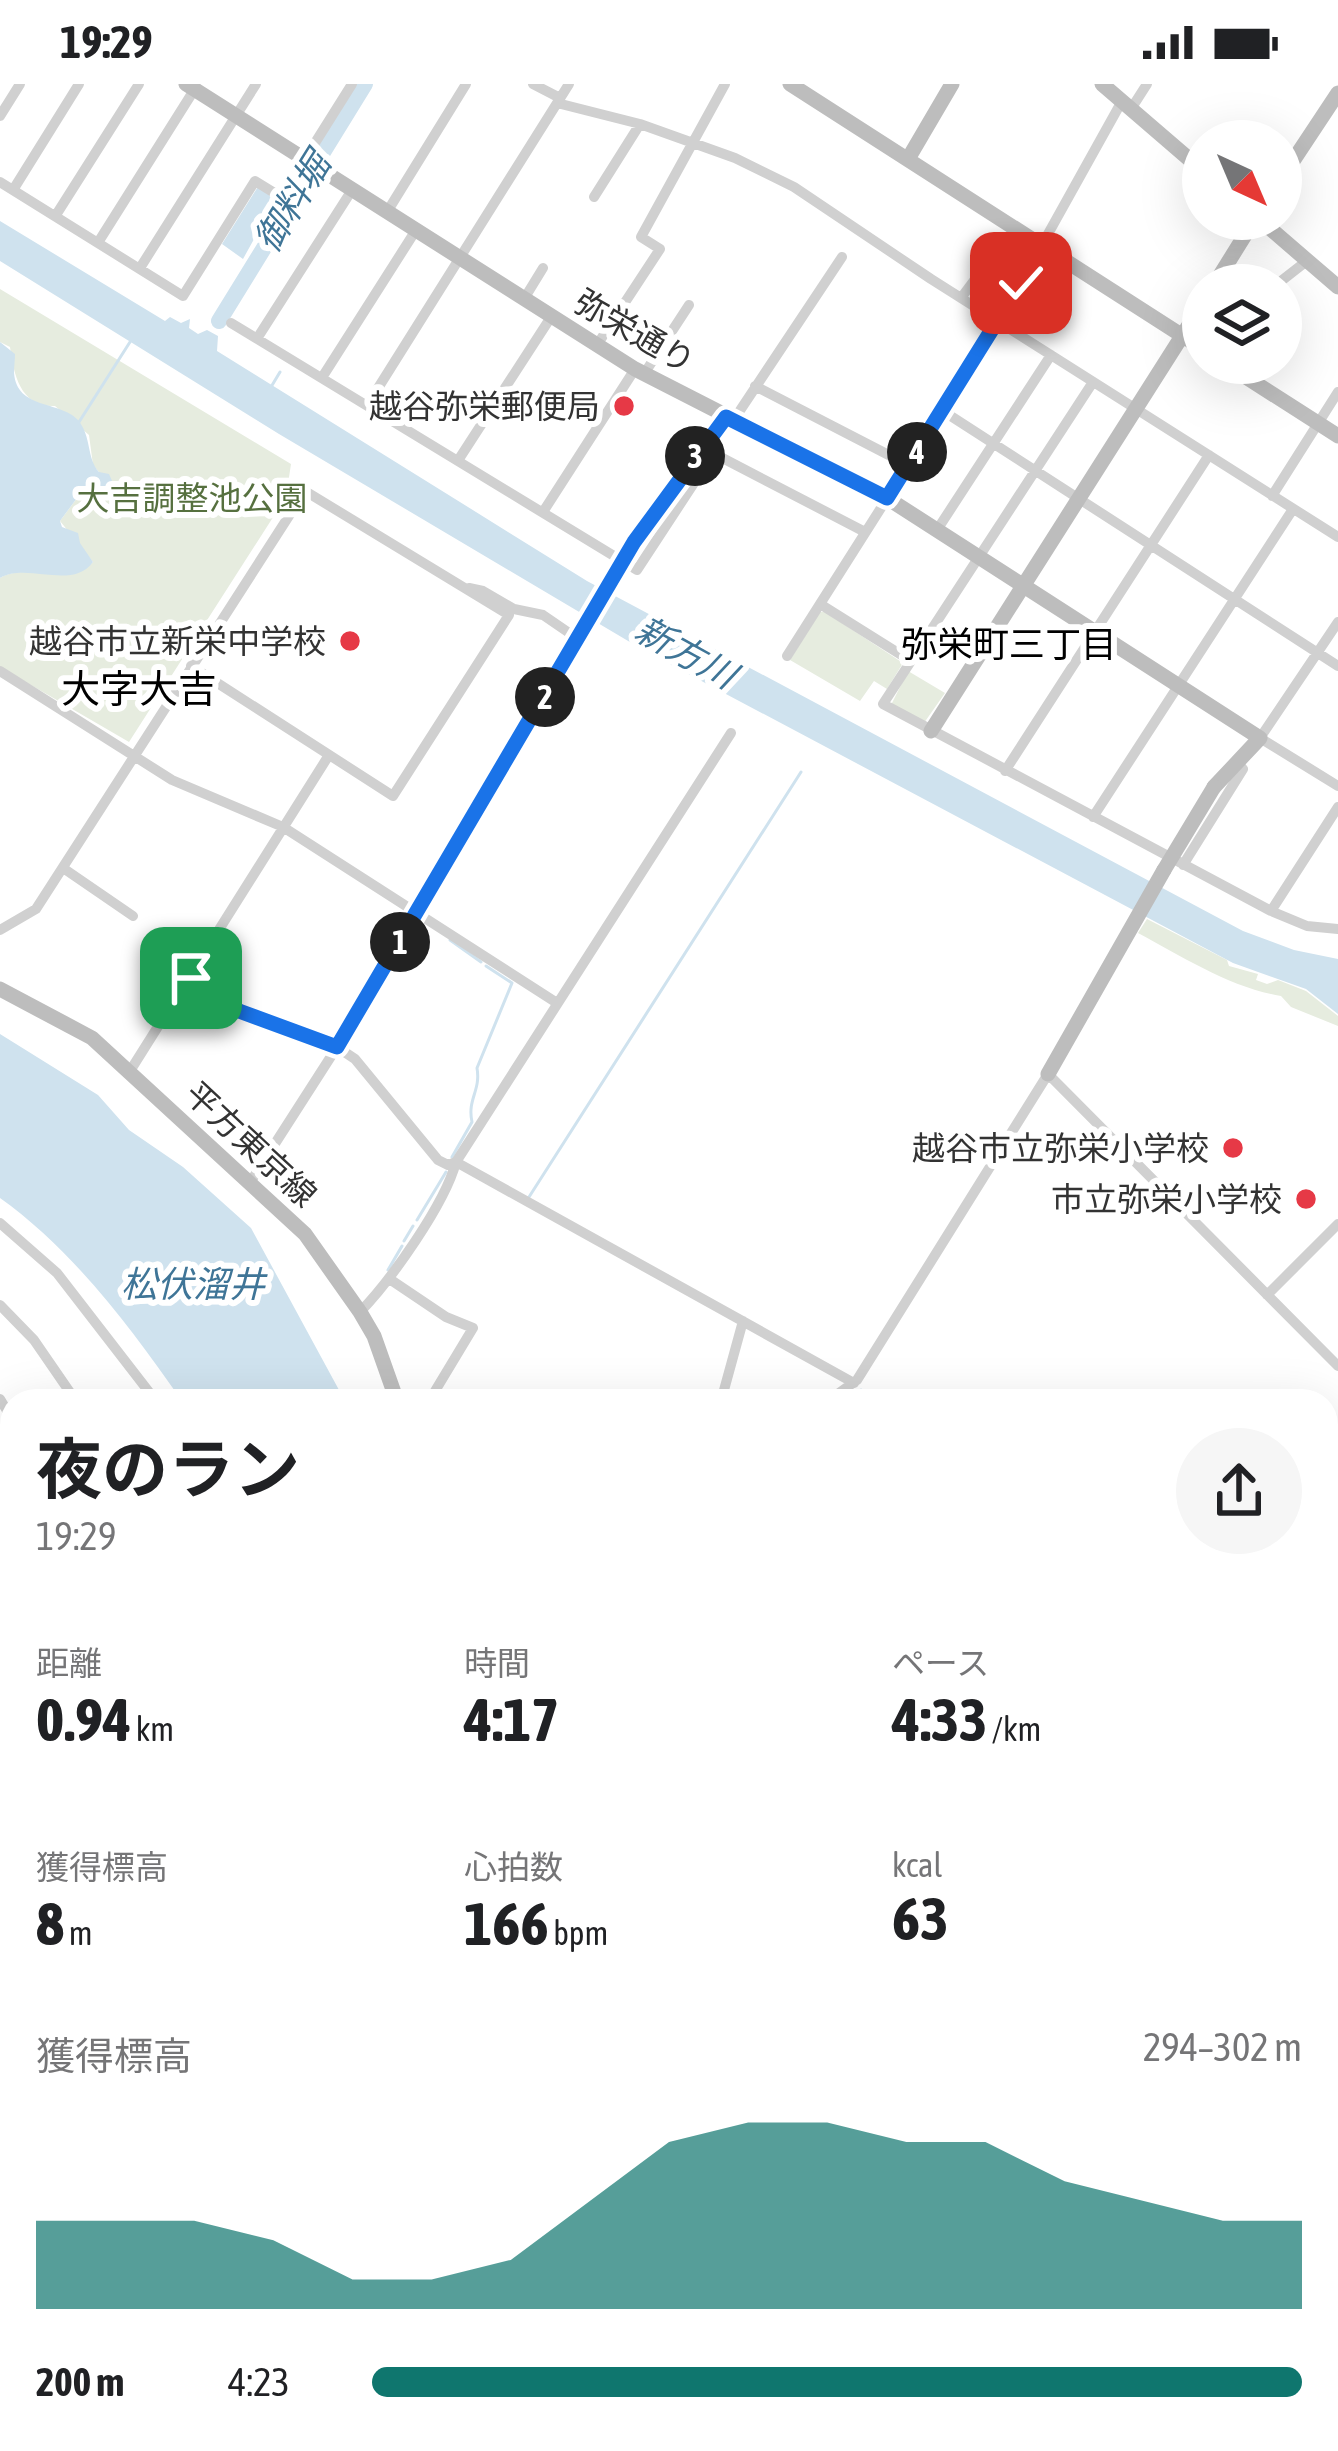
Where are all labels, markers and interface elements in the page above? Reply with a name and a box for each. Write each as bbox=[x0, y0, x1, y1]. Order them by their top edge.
text: 19:29 bbox=[60, 16, 153, 68]
north arrow bbox=[1182, 120, 1302, 240]
map controls bbox=[1182, 120, 1302, 384]
water label: 御料堀 bbox=[246, 141, 341, 259]
pin bbox=[970, 232, 1072, 334]
icon: check bbox=[988, 250, 1054, 316]
button: layers bbox=[1182, 264, 1302, 384]
street label: 弥栄通り bbox=[568, 282, 702, 380]
place label: 越谷弥栄郵便局 bbox=[369, 387, 600, 425]
marker: 越谷弥栄郵便局 bbox=[611, 393, 637, 419]
pin: 4 bbox=[887, 422, 947, 482]
pin: 3 bbox=[665, 426, 725, 486]
text: 4 bbox=[909, 433, 925, 471]
text: 3 bbox=[687, 437, 703, 475]
park label: 大吉調整池公園 bbox=[77, 479, 308, 517]
water label: 新方川 bbox=[629, 607, 747, 698]
place label: 越谷市立新栄中学校 bbox=[29, 622, 326, 660]
district label: 弥栄町三丁目 bbox=[901, 623, 1117, 665]
marker: 越谷市立新栄中学校 bbox=[337, 628, 363, 654]
district label: 大字大吉 bbox=[61, 667, 217, 711]
pin: 2 bbox=[515, 667, 575, 727]
text: 2 bbox=[537, 678, 553, 716]
pin: 1 bbox=[370, 912, 430, 972]
text: 1 bbox=[392, 923, 408, 961]
pin bbox=[140, 927, 242, 1029]
icon: arrive bbox=[158, 945, 224, 1011]
street label: 平方東京線 bbox=[178, 1074, 324, 1214]
place label: 越谷市立弥栄小学校 bbox=[912, 1129, 1209, 1167]
marker: 越谷市立弥栄小学校 bbox=[1220, 1135, 1246, 1161]
place label: 市立弥栄小学校 bbox=[1051, 1180, 1282, 1218]
marker: 市立弥栄小学校 bbox=[1293, 1186, 1319, 1212]
water label: 松伏溜井 bbox=[121, 1263, 268, 1305]
button: share bbox=[1176, 1428, 1302, 1554]
text: 夜のラン bbox=[36, 1431, 300, 1507]
text: 19:29 bbox=[36, 1514, 116, 1558]
text: 距離 bbox=[36, 1644, 102, 1682]
text: 時間 bbox=[464, 1644, 530, 1682]
text: ペース bbox=[892, 1644, 989, 1682]
text: 0.94 bbox=[36, 1685, 131, 1754]
text: 4:17 bbox=[464, 1685, 559, 1754]
text: 4:33 bbox=[892, 1685, 987, 1754]
text: km bbox=[131, 1710, 174, 1748]
text: /km bbox=[987, 1710, 1041, 1748]
text: kcal bbox=[892, 1846, 942, 1884]
text: 獲得標高 bbox=[36, 1848, 168, 1886]
text: 心拍数 bbox=[464, 1848, 563, 1886]
text: 63 bbox=[892, 1884, 948, 1953]
text: 8 bbox=[36, 1889, 64, 1958]
text: 166 bbox=[464, 1889, 549, 1958]
text: m bbox=[64, 1914, 92, 1952]
text: bpm bbox=[549, 1914, 608, 1952]
text: 294–302 m bbox=[1143, 2025, 1302, 2069]
text: 獲得標高 bbox=[36, 2034, 192, 2078]
text: 200 m bbox=[36, 2360, 124, 2404]
text: 4:23 bbox=[228, 2360, 290, 2404]

